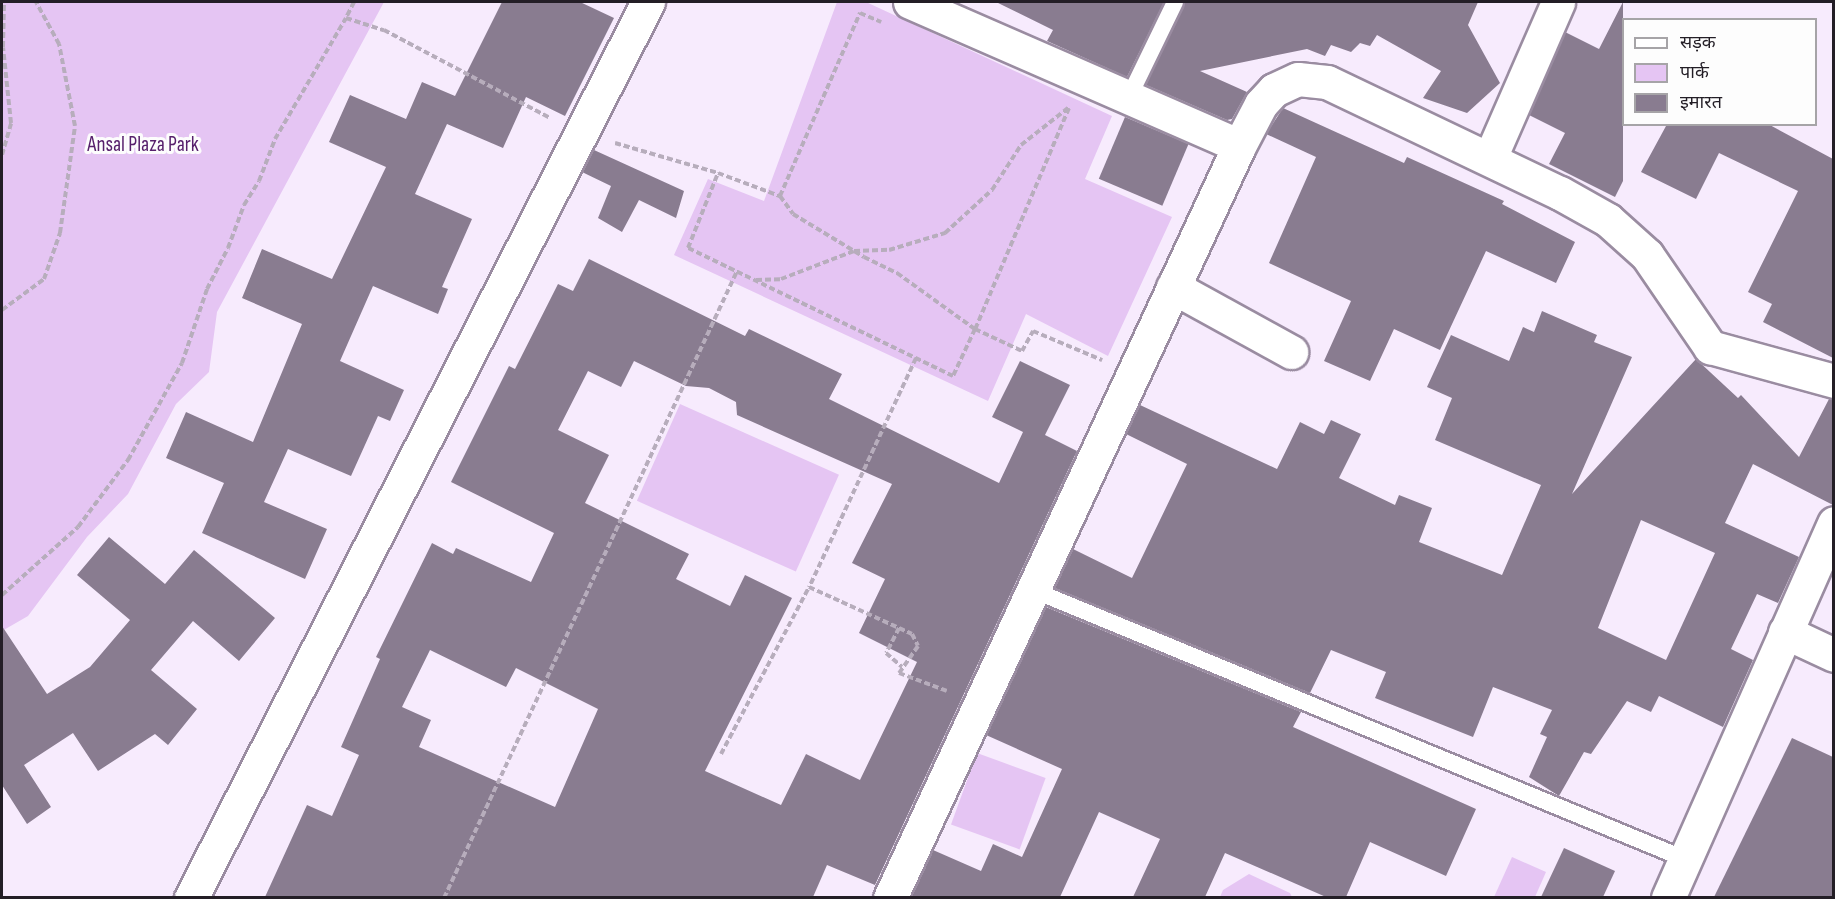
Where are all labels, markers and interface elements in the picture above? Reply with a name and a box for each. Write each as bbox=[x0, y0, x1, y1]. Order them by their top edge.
legend bbox=[1622, 18, 1817, 126]
text: सड़क bbox=[1680, 32, 1716, 53]
text: पार्क bbox=[1680, 62, 1709, 83]
text: इमारत bbox=[1680, 92, 1722, 113]
park label: Ansal Plaza Park bbox=[87, 132, 199, 158]

